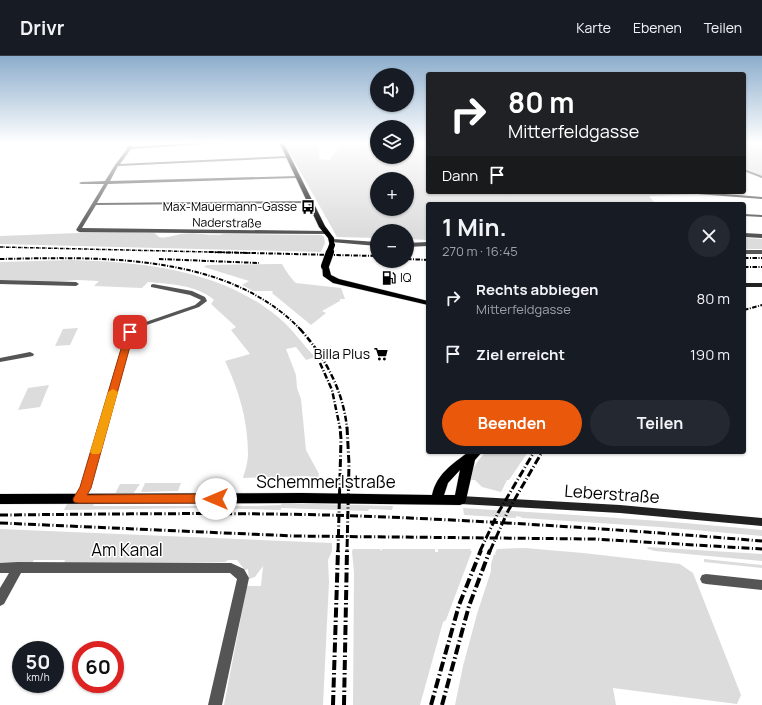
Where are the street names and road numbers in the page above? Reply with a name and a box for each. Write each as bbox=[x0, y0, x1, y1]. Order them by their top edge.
street label: Naderstraße bbox=[192, 213, 262, 232]
street label: Schemmerlstraße bbox=[256, 470, 396, 493]
street label: Leberstraße bbox=[564, 479, 661, 508]
street label: Am Kanal bbox=[91, 538, 163, 561]

